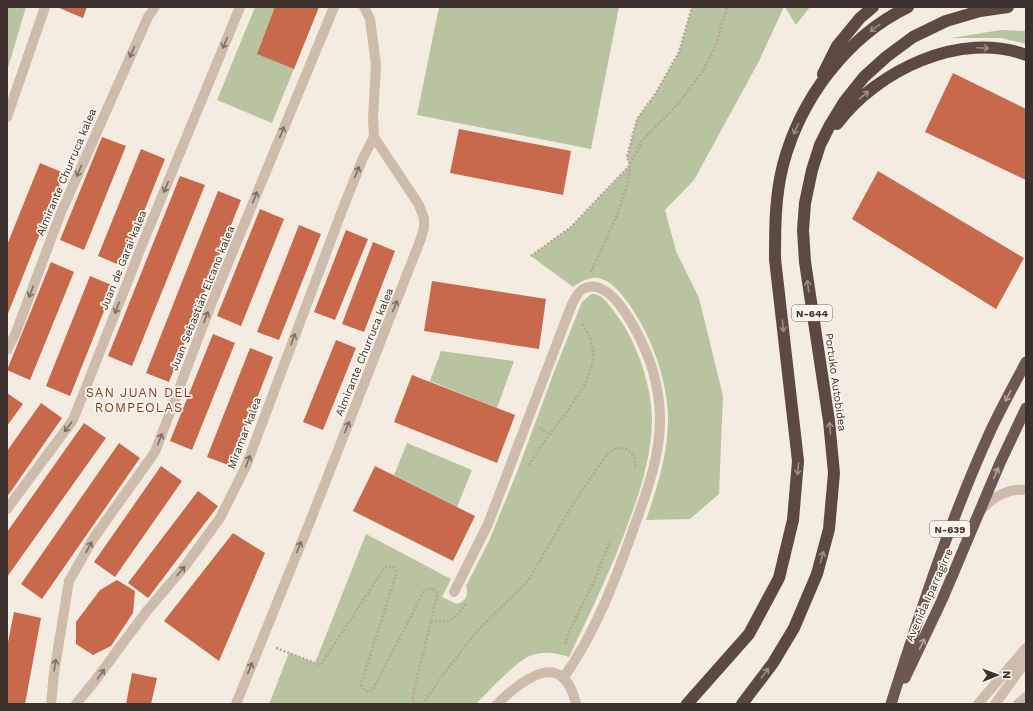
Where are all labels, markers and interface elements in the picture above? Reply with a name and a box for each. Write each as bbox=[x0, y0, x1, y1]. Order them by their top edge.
one-way arrow bbox=[870, 24, 881, 32]
one-way arrow bbox=[221, 37, 228, 49]
one-way arrow bbox=[976, 44, 989, 52]
one-way arrow bbox=[128, 46, 135, 58]
one-way arrow bbox=[859, 91, 870, 100]
street label: Almirante Churruca kalea bbox=[34, 107, 99, 238]
one-way arrow bbox=[792, 123, 799, 135]
one-way arrow bbox=[278, 127, 286, 139]
one-way arrow bbox=[75, 165, 82, 177]
one-way arrow bbox=[354, 166, 362, 178]
one-way arrow bbox=[162, 181, 169, 193]
one-way arrow bbox=[252, 191, 259, 203]
street label: Juan de Garai kalea bbox=[98, 208, 149, 312]
street label: Juan Sebastián Elcano kalea bbox=[167, 224, 237, 372]
one-way arrow bbox=[804, 280, 812, 293]
one-way arrow bbox=[27, 285, 34, 298]
street label: Almirante Churruca kalea bbox=[333, 286, 396, 418]
one-way arrow bbox=[391, 300, 399, 312]
one-way arrow bbox=[113, 301, 120, 313]
road number: N-644 bbox=[792, 305, 832, 321]
one-way arrow bbox=[203, 312, 211, 324]
one-way arrow bbox=[779, 319, 786, 332]
one-way arrow bbox=[290, 332, 297, 345]
street label: Portuko Autobidea bbox=[822, 332, 849, 432]
district label: SAN JUAN DEL ROMPEOLAS bbox=[86, 385, 192, 415]
one-way arrow bbox=[1004, 390, 1011, 402]
street label: Miramar kalea bbox=[225, 395, 264, 471]
one-way arrow bbox=[344, 421, 352, 433]
one-way arrow bbox=[63, 422, 72, 433]
one-way arrow bbox=[826, 422, 833, 435]
one-way arrow bbox=[156, 433, 164, 445]
one-way arrow bbox=[244, 455, 252, 467]
one-way arrow bbox=[794, 462, 801, 475]
one-way arrow bbox=[993, 467, 1000, 479]
road number: N-639 bbox=[930, 521, 970, 537]
one-way arrow bbox=[85, 541, 93, 553]
one-way arrow bbox=[296, 542, 303, 554]
street label: Avenida Iparragirre bbox=[903, 547, 956, 644]
one-way arrow bbox=[818, 550, 826, 563]
one-way arrow bbox=[176, 566, 185, 577]
one-way arrow bbox=[919, 638, 926, 650]
north arrow bbox=[977, 655, 1017, 695]
one-way arrow bbox=[51, 659, 59, 672]
one-way arrow bbox=[247, 662, 255, 674]
one-way arrow bbox=[761, 667, 770, 678]
one-way arrow bbox=[96, 668, 105, 679]
text: N bbox=[1000, 671, 1013, 679]

